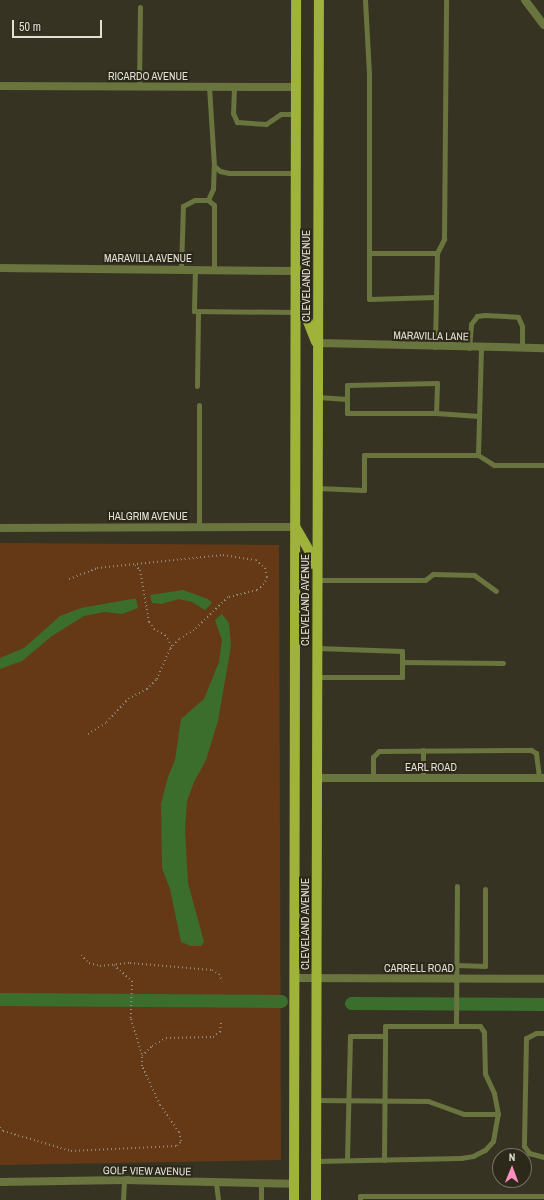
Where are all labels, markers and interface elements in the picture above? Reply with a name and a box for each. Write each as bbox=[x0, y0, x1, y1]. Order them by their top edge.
scale bar bbox=[14, 12, 104, 38]
text: 50 m bbox=[19, 19, 41, 35]
street label: RICARDO AVENUE bbox=[108, 69, 188, 83]
street label: CLEVELAND AVENUE bbox=[299, 230, 313, 322]
street label: MARAVILLA AVENUE bbox=[104, 251, 192, 265]
street label: MARAVILLA LANE bbox=[393, 329, 469, 343]
street label: HALGRIM AVENUE bbox=[108, 509, 188, 523]
street label: CLEVELAND AVENUE bbox=[298, 554, 312, 646]
street label: EARL ROAD bbox=[405, 760, 457, 774]
street label: CLEVELAND AVENUE bbox=[298, 878, 312, 970]
street label: CARRELL ROAD bbox=[384, 961, 454, 975]
north arrow bbox=[492, 1148, 532, 1188]
text: N bbox=[509, 1150, 516, 1164]
street label: GOLF VIEW AVENUE bbox=[102, 1164, 192, 1178]

